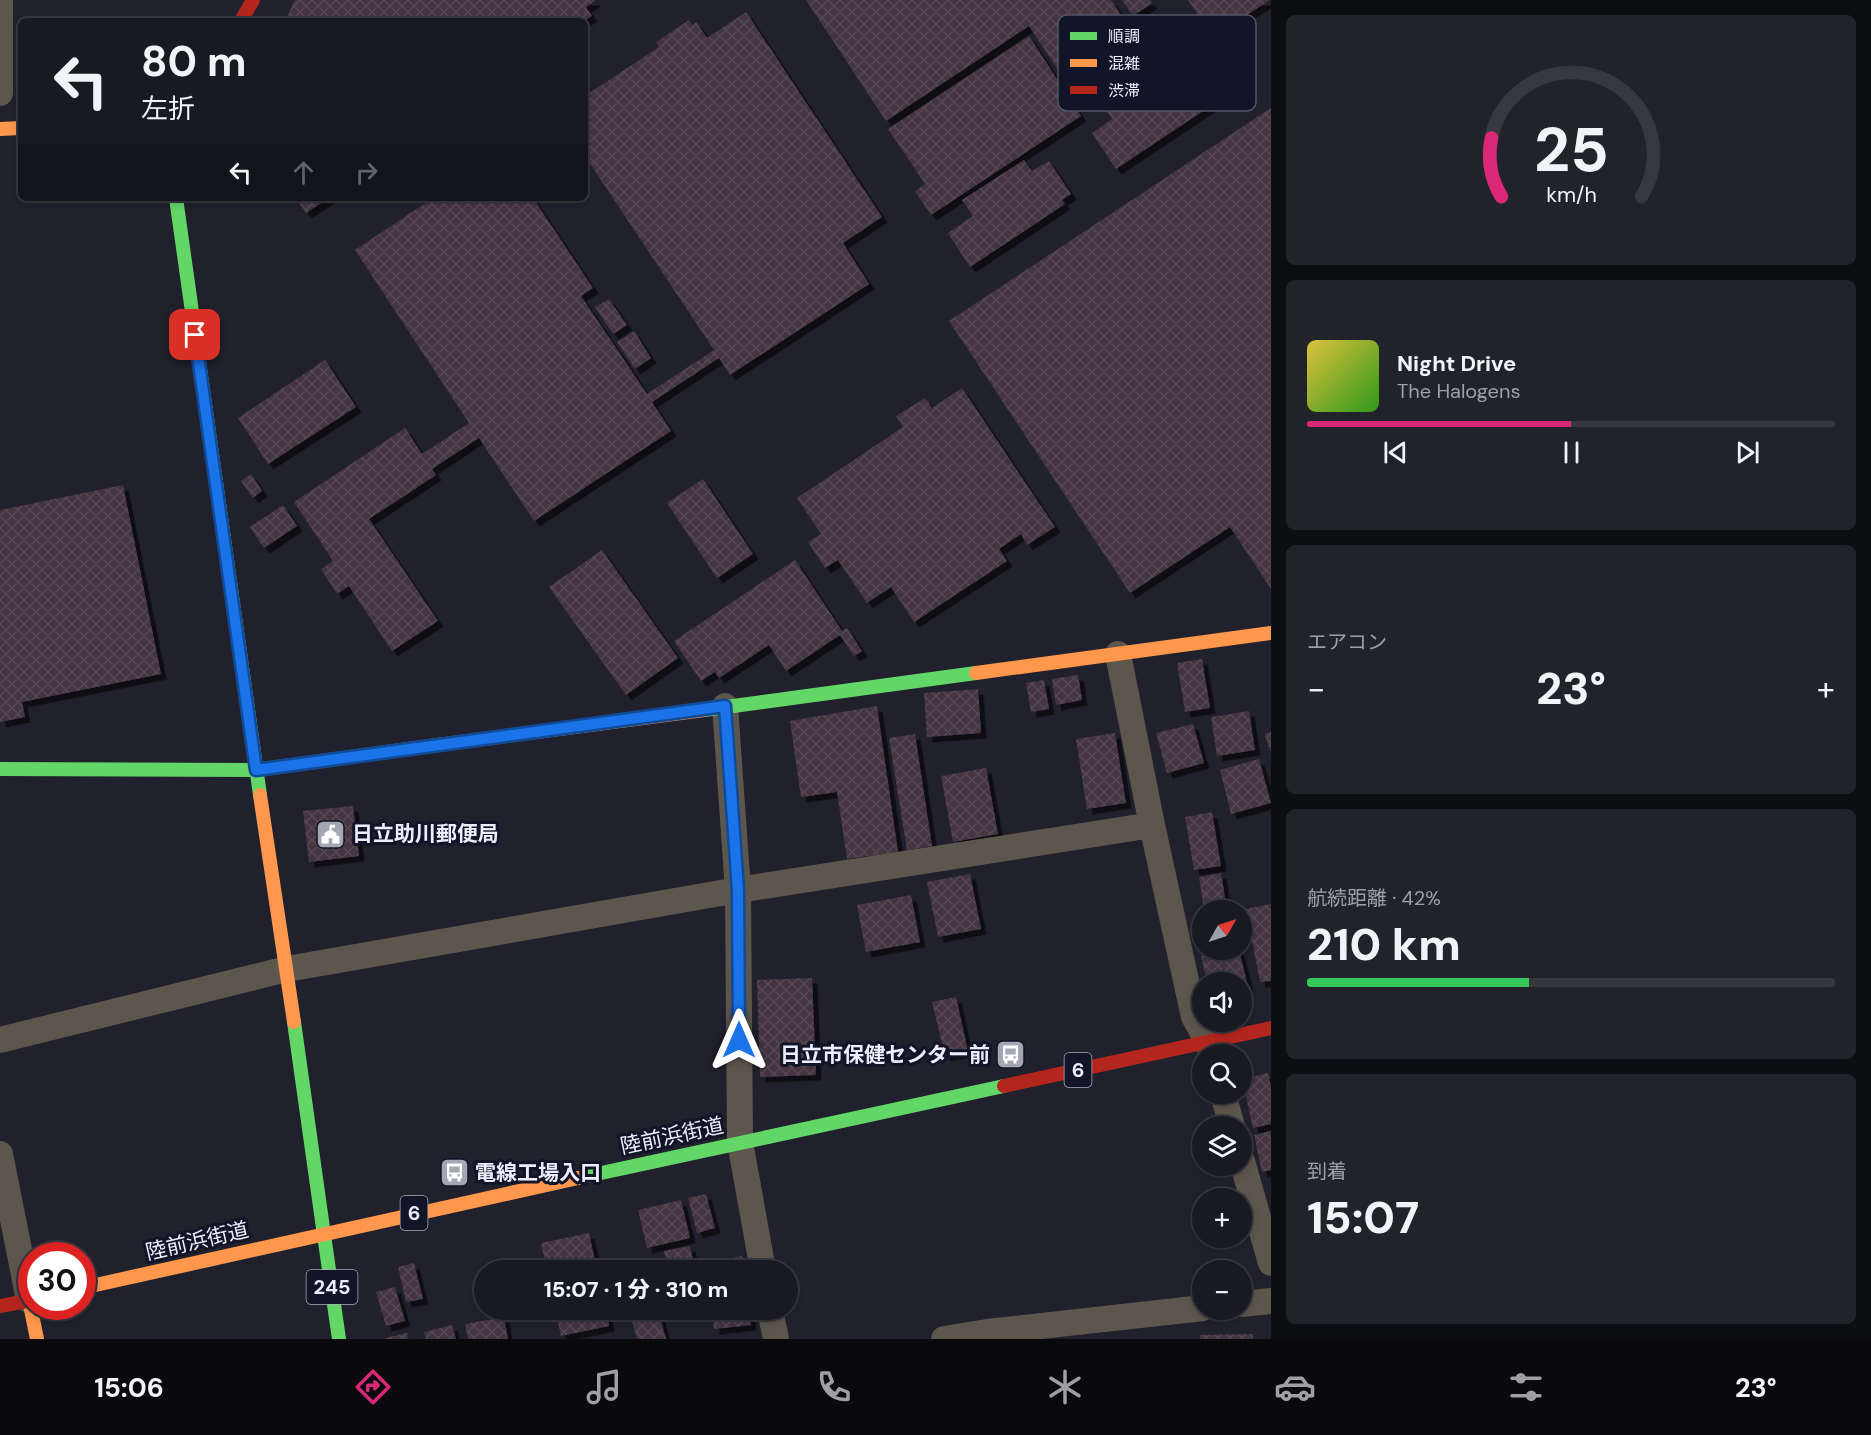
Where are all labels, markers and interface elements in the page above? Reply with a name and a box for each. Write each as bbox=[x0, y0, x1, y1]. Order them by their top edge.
legend bbox=[1058, 15, 1256, 111]
text: 順調 bbox=[1108, 26, 1140, 47]
text: 80 m bbox=[141, 34, 247, 89]
icon: left bbox=[42, 42, 120, 120]
text: 混雑 bbox=[1108, 53, 1140, 74]
text: 渋滞 bbox=[1108, 80, 1140, 101]
text: 左折 bbox=[141, 91, 195, 126]
text: 25 bbox=[1534, 109, 1608, 190]
icon: left bbox=[224, 156, 257, 189]
icon: ahead bbox=[287, 156, 320, 189]
icon: right bbox=[350, 156, 383, 189]
text: km/h bbox=[1546, 181, 1596, 209]
pin bbox=[169, 309, 220, 360]
icon: arrive bbox=[178, 318, 211, 351]
text: Night Drive bbox=[1397, 349, 1516, 378]
text: The Halogens bbox=[1397, 378, 1520, 404]
icon: previous bbox=[1379, 436, 1412, 469]
icon: pause bbox=[1555, 436, 1588, 469]
icon: next bbox=[1731, 436, 1764, 469]
text: エアコン bbox=[1307, 629, 1387, 655]
text: 23° bbox=[1536, 659, 1606, 718]
text: − bbox=[1307, 667, 1325, 710]
text: + bbox=[1817, 667, 1835, 710]
public building icon: 日立助川郵便局 bbox=[315, 818, 347, 850]
place label: 日立助川郵便局 bbox=[352, 820, 499, 848]
text: 航続距離 · 42% bbox=[1307, 885, 1441, 911]
north arrow bbox=[1192, 900, 1252, 960]
map controls bbox=[1192, 900, 1252, 1320]
text: 210 km bbox=[1307, 915, 1461, 974]
button: sound bbox=[1192, 972, 1252, 1032]
position arrow bbox=[707, 1008, 771, 1072]
bus stop icon: 日立市保健センター前 bbox=[995, 1039, 1027, 1071]
place label: 日立市保健センター前 bbox=[780, 1041, 990, 1069]
button: search bbox=[1192, 1044, 1252, 1104]
road number: 6 bbox=[1064, 1053, 1092, 1087]
street label: 陸前浜街道 bbox=[618, 1111, 726, 1161]
button: layers bbox=[1192, 1116, 1252, 1176]
bus stop icon: 電線工場入口 bbox=[438, 1157, 470, 1189]
text: 到着 bbox=[1307, 1158, 1347, 1184]
place label: 電線工場入口 bbox=[475, 1159, 601, 1187]
button: + bbox=[1192, 1188, 1252, 1248]
text: 15:07 bbox=[1307, 1188, 1419, 1247]
road number: 6 bbox=[400, 1196, 428, 1230]
street label: 陸前浜街道 bbox=[143, 1216, 251, 1266]
speed limit sign: 30 bbox=[18, 1242, 96, 1320]
button: − bbox=[1192, 1260, 1252, 1320]
road number: 245 bbox=[306, 1270, 358, 1304]
text: 15:07 · 1 分 · 310 m bbox=[544, 1275, 728, 1304]
icon: directions bbox=[352, 1366, 394, 1408]
icon: music bbox=[583, 1366, 625, 1408]
icon: phone bbox=[813, 1366, 855, 1408]
icon: climate bbox=[1044, 1366, 1086, 1408]
icon: car bbox=[1274, 1366, 1316, 1408]
icon: filters bbox=[1505, 1366, 1547, 1408]
text: 15:06 bbox=[94, 1370, 164, 1405]
text: 23° bbox=[1735, 1370, 1777, 1405]

